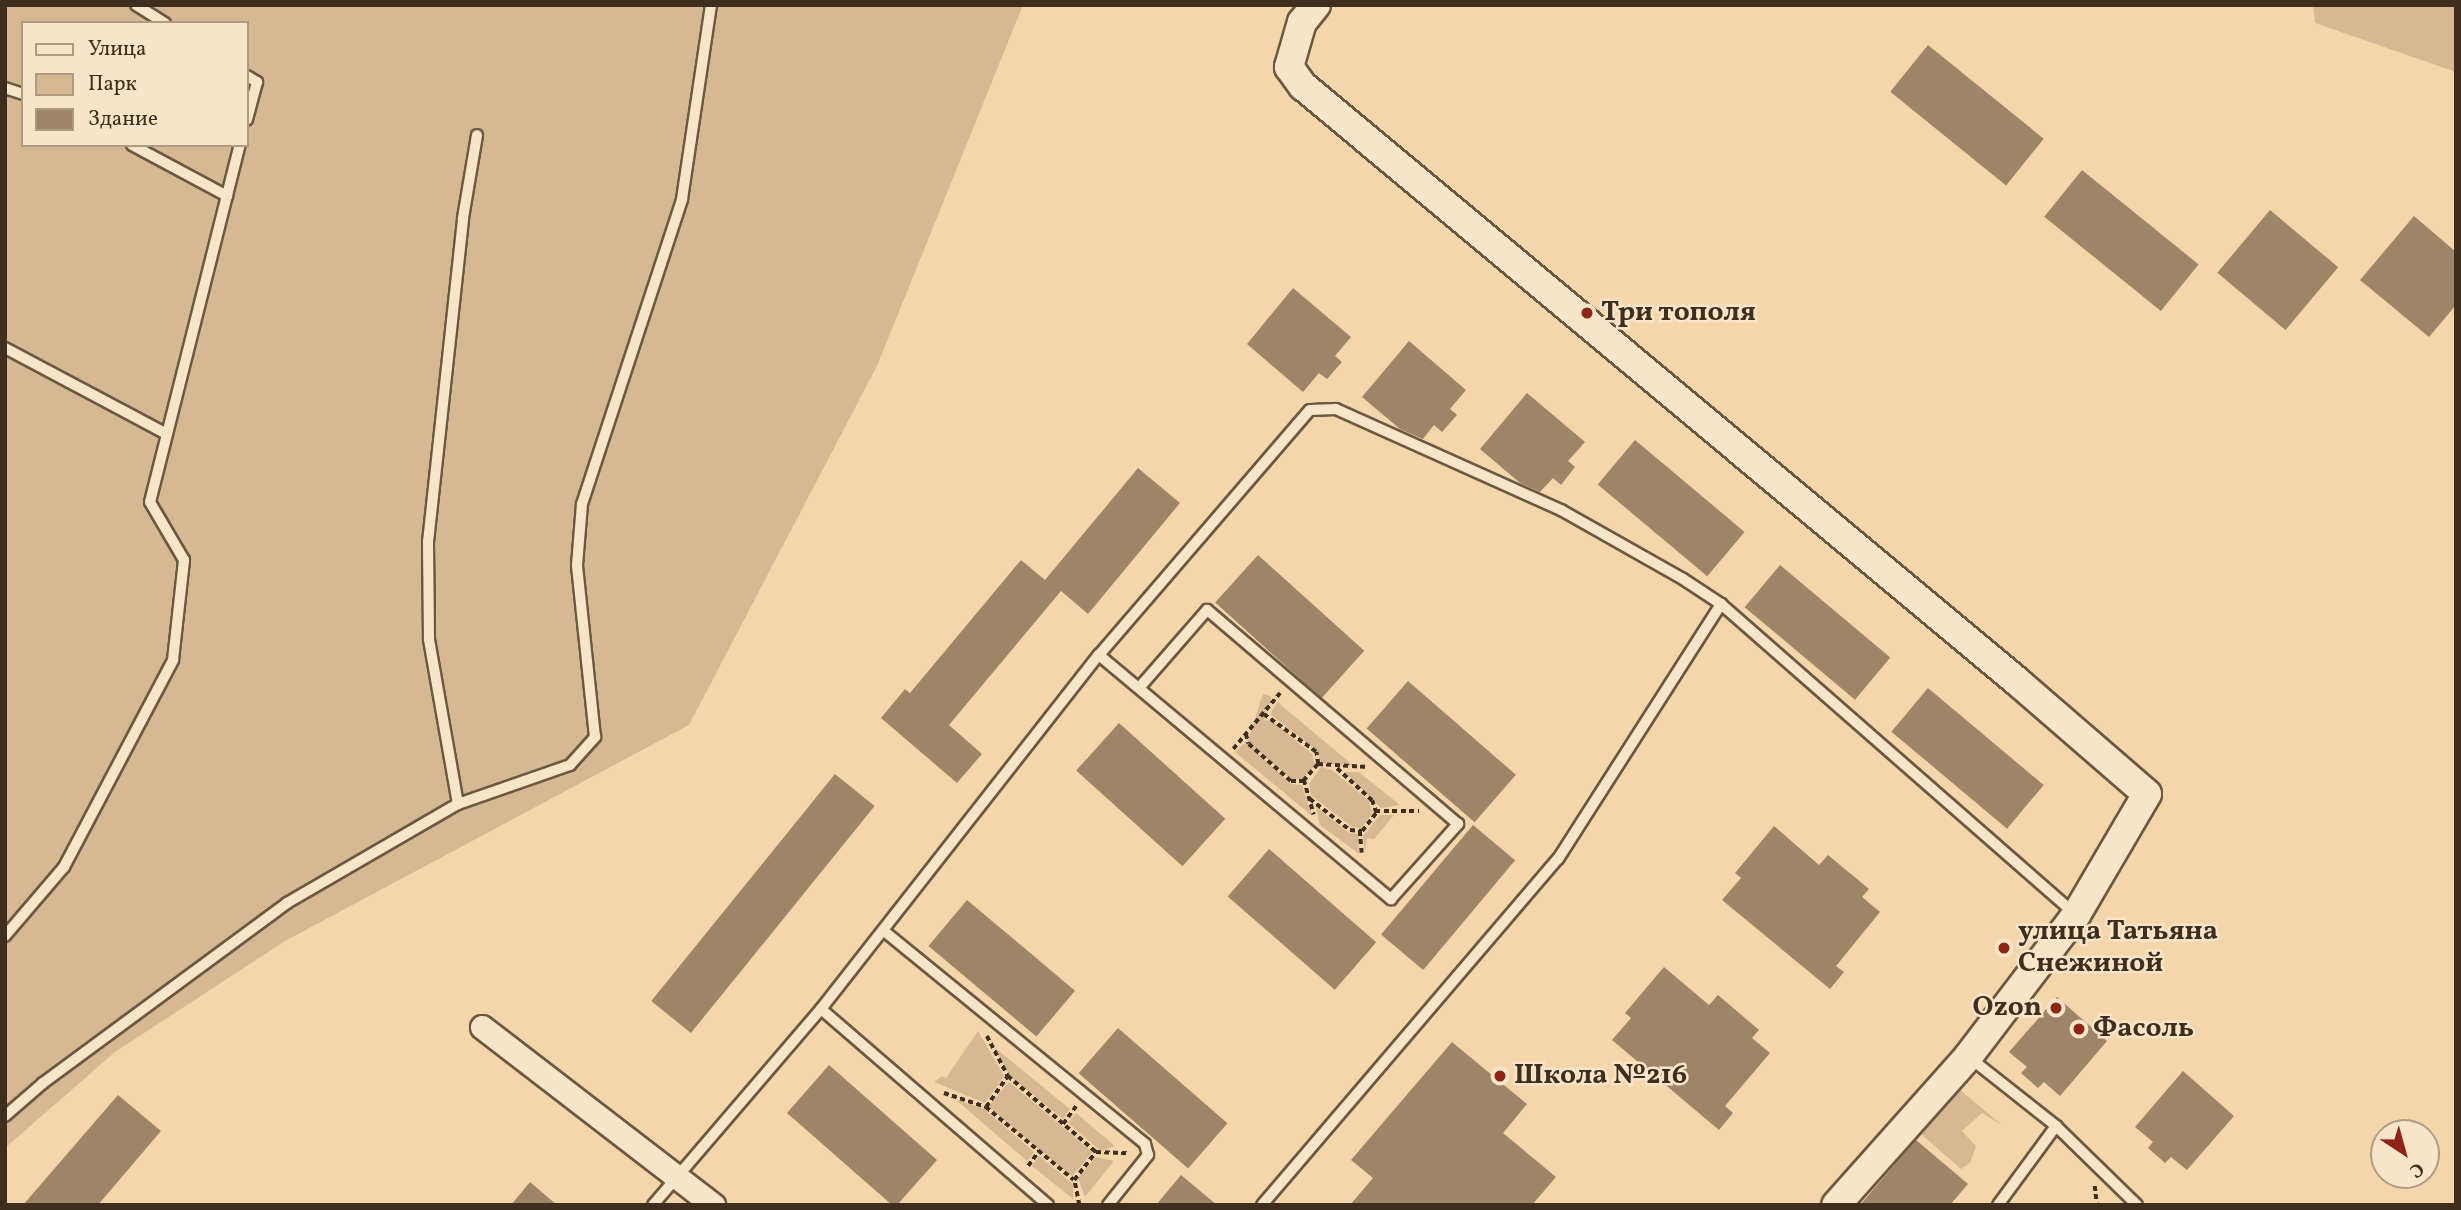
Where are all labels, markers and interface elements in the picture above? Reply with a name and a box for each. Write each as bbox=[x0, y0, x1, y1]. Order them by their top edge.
legend bbox=[21, 21, 248, 147]
text: Улица bbox=[88, 35, 146, 64]
text: Парк bbox=[88, 70, 137, 99]
text: Здание bbox=[88, 105, 158, 134]
place label: Три тополя bbox=[1601, 296, 1756, 330]
marker: Три тополя bbox=[1579, 305, 1595, 321]
place label: улица Татьяна Снежиной bbox=[2018, 915, 2219, 981]
marker: улица Татьяна Снежиной bbox=[1996, 940, 2012, 956]
place label: Ozon bbox=[1972, 991, 2042, 1025]
marker: Ozon bbox=[2048, 1000, 2064, 1016]
place label: Фасоль bbox=[2093, 1012, 2194, 1046]
marker: Фасоль bbox=[2071, 1021, 2087, 1037]
place label: Школа №216 bbox=[1514, 1059, 1687, 1093]
marker: Школа №216 bbox=[1492, 1068, 1508, 1084]
north arrow bbox=[2370, 1119, 2440, 1189]
text: С bbox=[2404, 1155, 2429, 1183]

